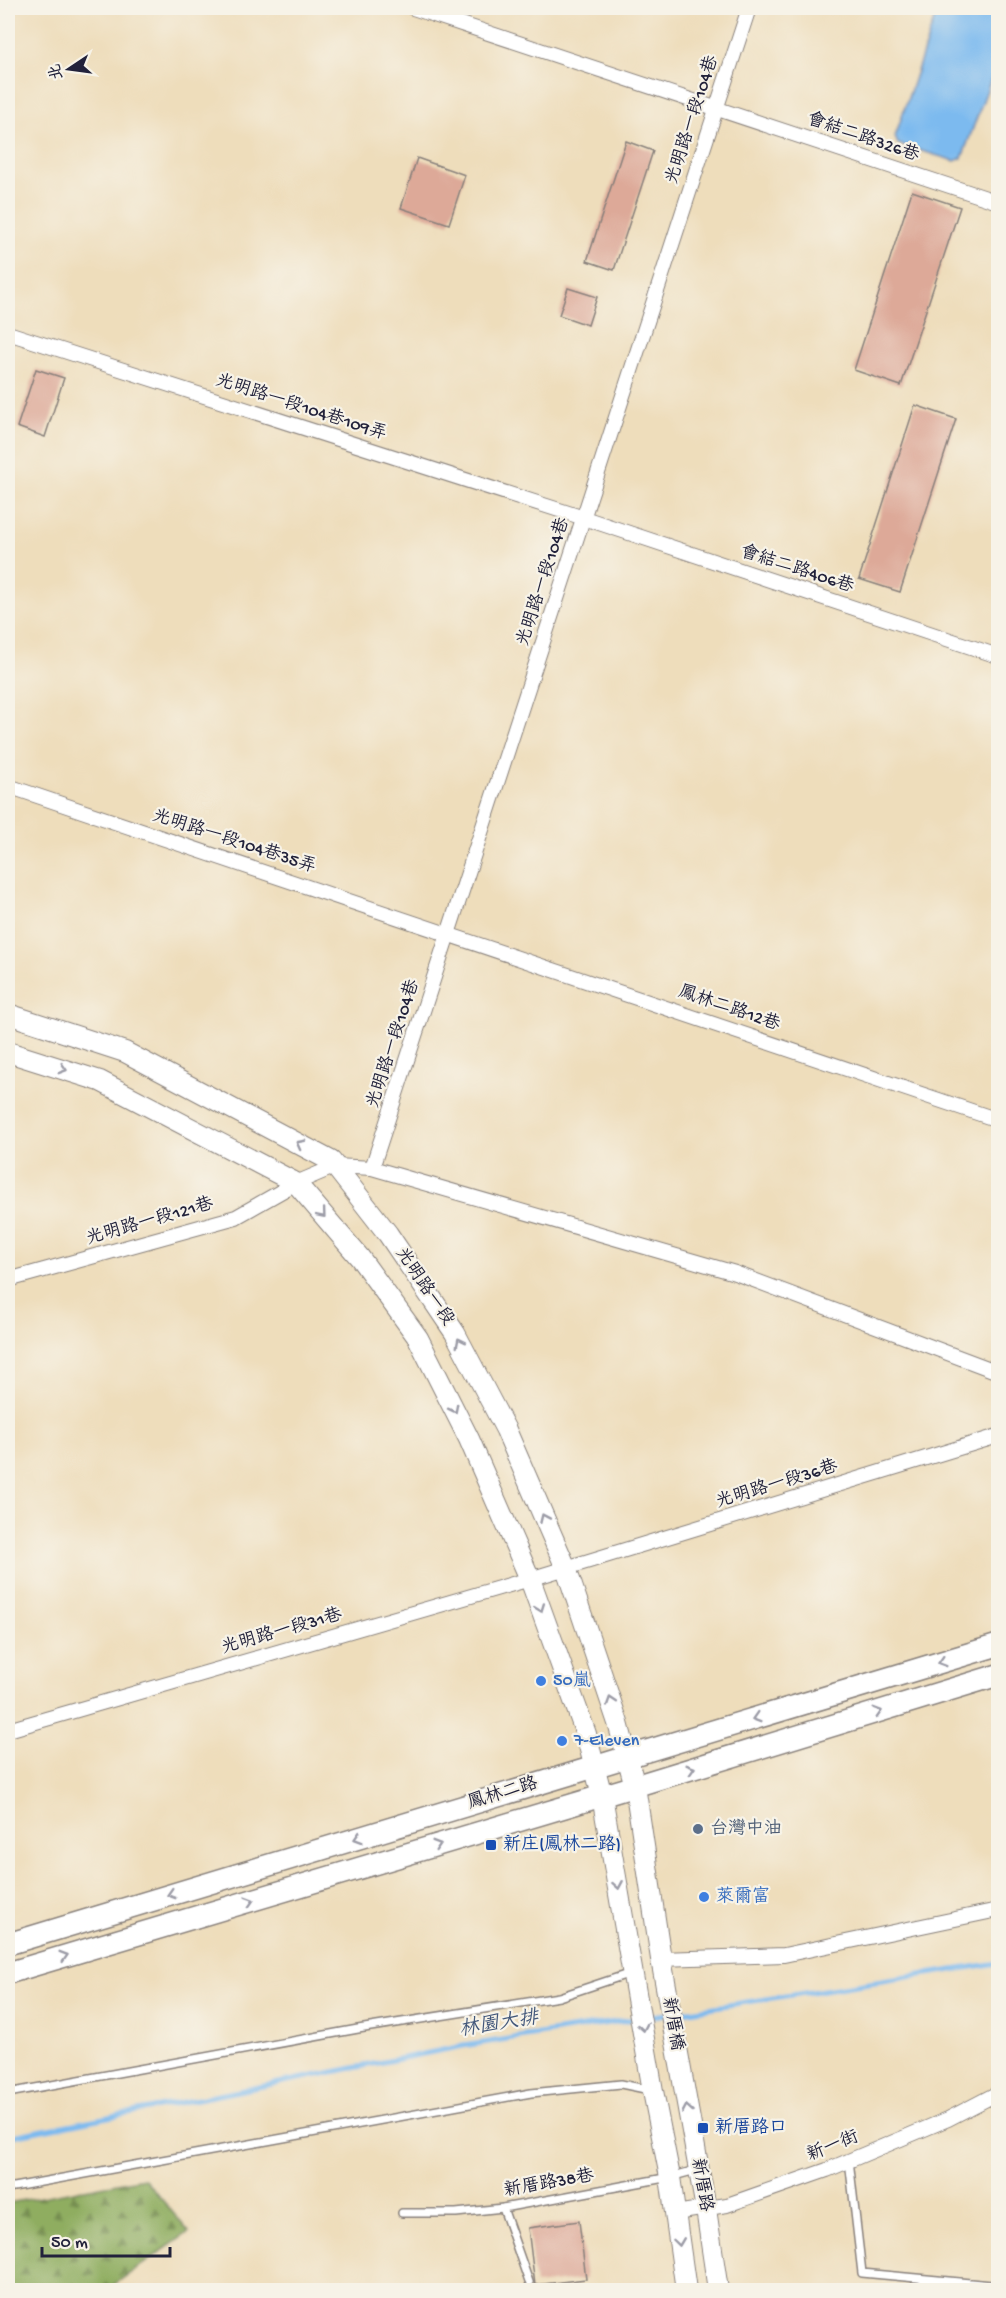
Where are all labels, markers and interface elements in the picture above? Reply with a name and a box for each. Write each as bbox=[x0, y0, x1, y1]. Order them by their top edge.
north arrow bbox=[39, 39, 99, 99]
street label: 光明路一段104巷 bbox=[661, 53, 724, 187]
text: 北 bbox=[46, 62, 69, 82]
street label: 會結二路326巷 bbox=[804, 108, 922, 167]
street label: 光明路一段104巷109弄 bbox=[213, 369, 389, 446]
street label: 光明路一段104巷 bbox=[512, 515, 575, 649]
street label: 會結二路406巷 bbox=[738, 541, 857, 598]
street label: 光明路一段104巷35弄 bbox=[150, 805, 319, 878]
street label: 光明路一段104巷 bbox=[362, 977, 425, 1111]
street label: 鳳林二路12巷 bbox=[675, 981, 783, 1036]
one-way arrow bbox=[57, 1062, 68, 1075]
one-way arrow bbox=[296, 1140, 306, 1151]
street label: 光明路一段121巷 bbox=[84, 1193, 216, 1250]
one-way arrow bbox=[315, 1207, 326, 1218]
street label: 光明路一段 bbox=[390, 1243, 459, 1330]
one-way arrow bbox=[456, 1338, 467, 1348]
one-way arrow bbox=[447, 1403, 459, 1414]
street label: 光明路一段36巷 bbox=[713, 1456, 841, 1514]
one-way arrow bbox=[539, 1513, 551, 1524]
one-way arrow bbox=[533, 1601, 545, 1612]
street label: 光明路一段31巷 bbox=[219, 1604, 345, 1659]
one-way arrow bbox=[938, 1655, 948, 1667]
place label: 50嵐 bbox=[553, 1670, 591, 1692]
marker: 50嵐 bbox=[534, 1674, 548, 1688]
one-way arrow bbox=[605, 1696, 618, 1707]
one-way arrow bbox=[872, 1707, 882, 1719]
one-way arrow bbox=[751, 1711, 762, 1723]
place label: 7-Eleven bbox=[573, 1731, 640, 1752]
marker: 7-Eleven bbox=[555, 1734, 569, 1748]
one-way arrow bbox=[685, 1764, 696, 1776]
street label: 鳳林二路 bbox=[465, 1772, 540, 1815]
place label: 台灣中油 bbox=[710, 1818, 782, 1840]
marker: 台灣中油 bbox=[691, 1822, 705, 1836]
one-way arrow bbox=[353, 1831, 364, 1843]
place label: 新庄(鳳林二路) bbox=[503, 1834, 621, 1856]
marker: 新庄(鳳林二路) bbox=[484, 1838, 498, 1852]
one-way arrow bbox=[431, 1840, 442, 1852]
one-way arrow bbox=[611, 1880, 624, 1890]
place label: 萊爾富 bbox=[716, 1886, 770, 1908]
one-way arrow bbox=[166, 1887, 177, 1899]
marker: 萊爾富 bbox=[697, 1890, 711, 1904]
one-way arrow bbox=[245, 1896, 255, 1908]
one-way arrow bbox=[58, 1951, 69, 1963]
street label: 新厝橋 bbox=[657, 1995, 688, 2052]
water label: 林園大排 bbox=[457, 2005, 542, 2043]
one-way arrow bbox=[636, 2022, 648, 2031]
one-way arrow bbox=[681, 2104, 694, 2114]
place label: 新厝路口 bbox=[715, 2117, 787, 2139]
marker: 新厝路口 bbox=[696, 2121, 710, 2135]
street label: 新一街 bbox=[804, 2126, 862, 2167]
street label: 新厝路 bbox=[686, 2156, 717, 2213]
street label: 新厝路38巷 bbox=[502, 2165, 596, 2202]
scale bar bbox=[42, 2220, 170, 2258]
text: 50 m bbox=[51, 2233, 88, 2254]
one-way arrow bbox=[672, 2237, 684, 2246]

